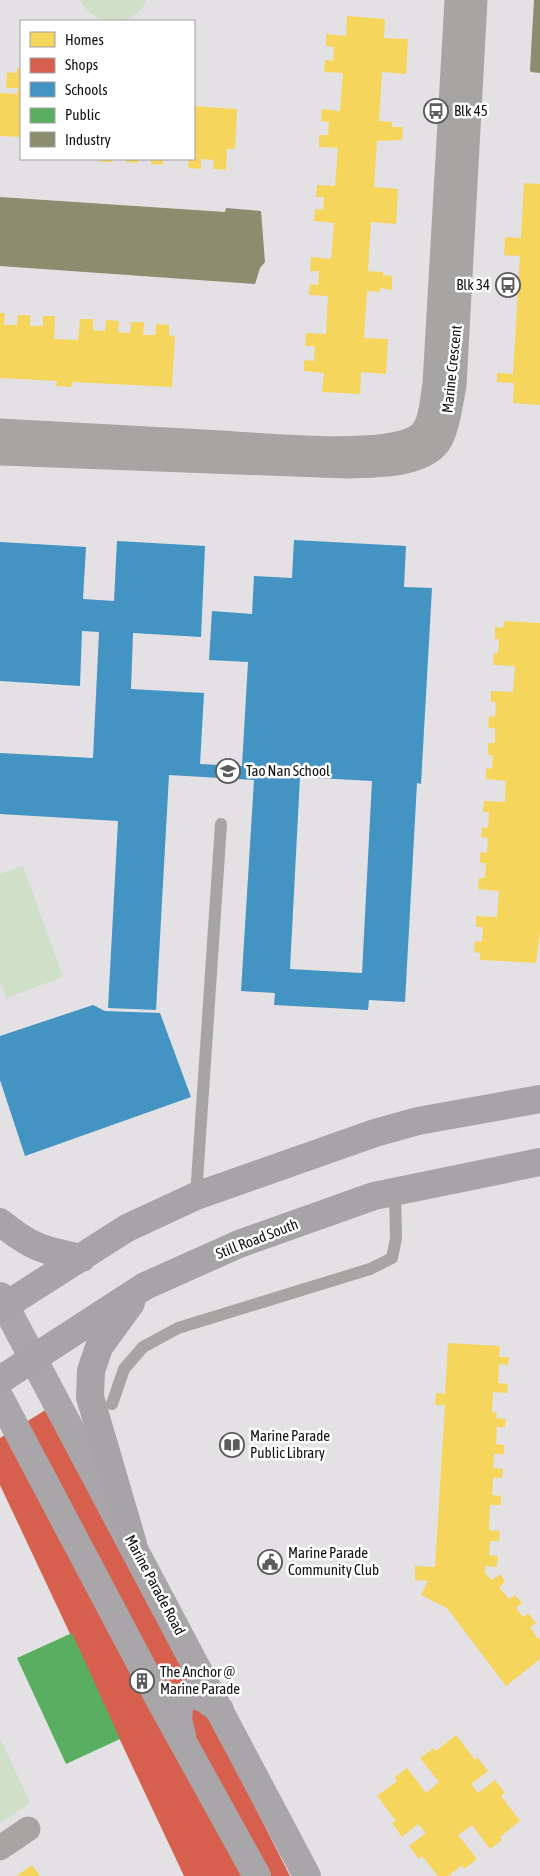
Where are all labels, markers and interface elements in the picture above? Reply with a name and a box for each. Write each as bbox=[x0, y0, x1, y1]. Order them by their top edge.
legend bbox=[20, 20, 195, 160]
text: Homes bbox=[65, 31, 104, 48]
text: Shops bbox=[65, 56, 98, 73]
text: Schools bbox=[65, 81, 108, 98]
bus stop icon: Blk 45 bbox=[423, 98, 449, 124]
place label: Blk 45 bbox=[454, 102, 488, 119]
text: Public bbox=[65, 106, 100, 123]
text: Industry bbox=[65, 131, 111, 148]
bus stop icon: Blk 34 bbox=[495, 272, 521, 298]
place label: Blk 34 bbox=[456, 276, 490, 293]
street label: Marine Crescent bbox=[438, 324, 465, 414]
school or university icon: Tao Nan School bbox=[215, 758, 241, 784]
place label: Tao Nan School bbox=[246, 762, 330, 779]
street label: Still Road South bbox=[213, 1215, 300, 1262]
place label: Marine Parade Public Library bbox=[250, 1427, 330, 1461]
library icon: Marine Parade Public Library bbox=[219, 1432, 245, 1458]
street label: Marine Parade Road bbox=[122, 1532, 189, 1638]
place label: Marine Parade Community Club bbox=[288, 1544, 379, 1578]
public building icon: Marine Parade Community Club bbox=[257, 1549, 283, 1575]
place label: The Anchor @ Marine Parade bbox=[160, 1663, 240, 1697]
building icon: The Anchor @ Marine Parade bbox=[129, 1668, 155, 1694]

